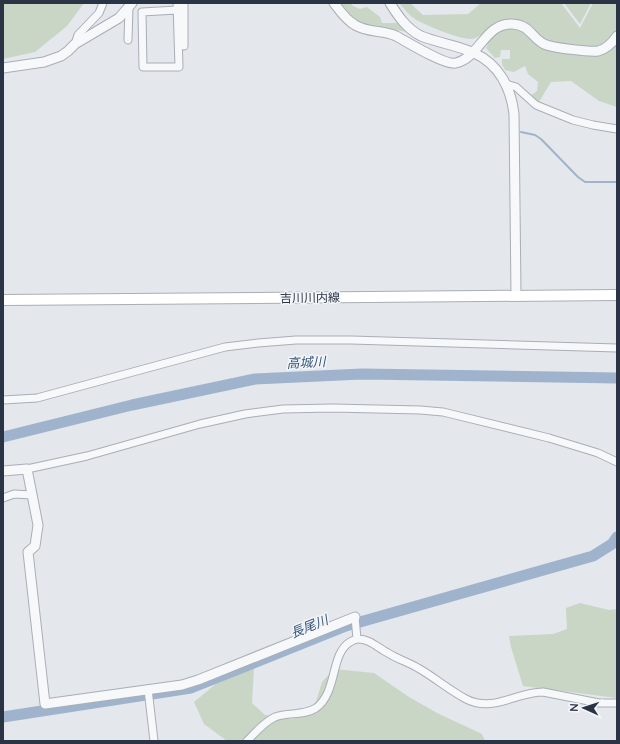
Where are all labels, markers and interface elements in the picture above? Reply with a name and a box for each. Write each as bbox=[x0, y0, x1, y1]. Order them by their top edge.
street label: 吉川川内線 bbox=[280, 289, 340, 306]
water label: 高城川 bbox=[286, 353, 328, 371]
water label: 長尾川 bbox=[288, 611, 332, 641]
north arrow bbox=[564, 688, 604, 728]
text: N bbox=[567, 703, 580, 712]

